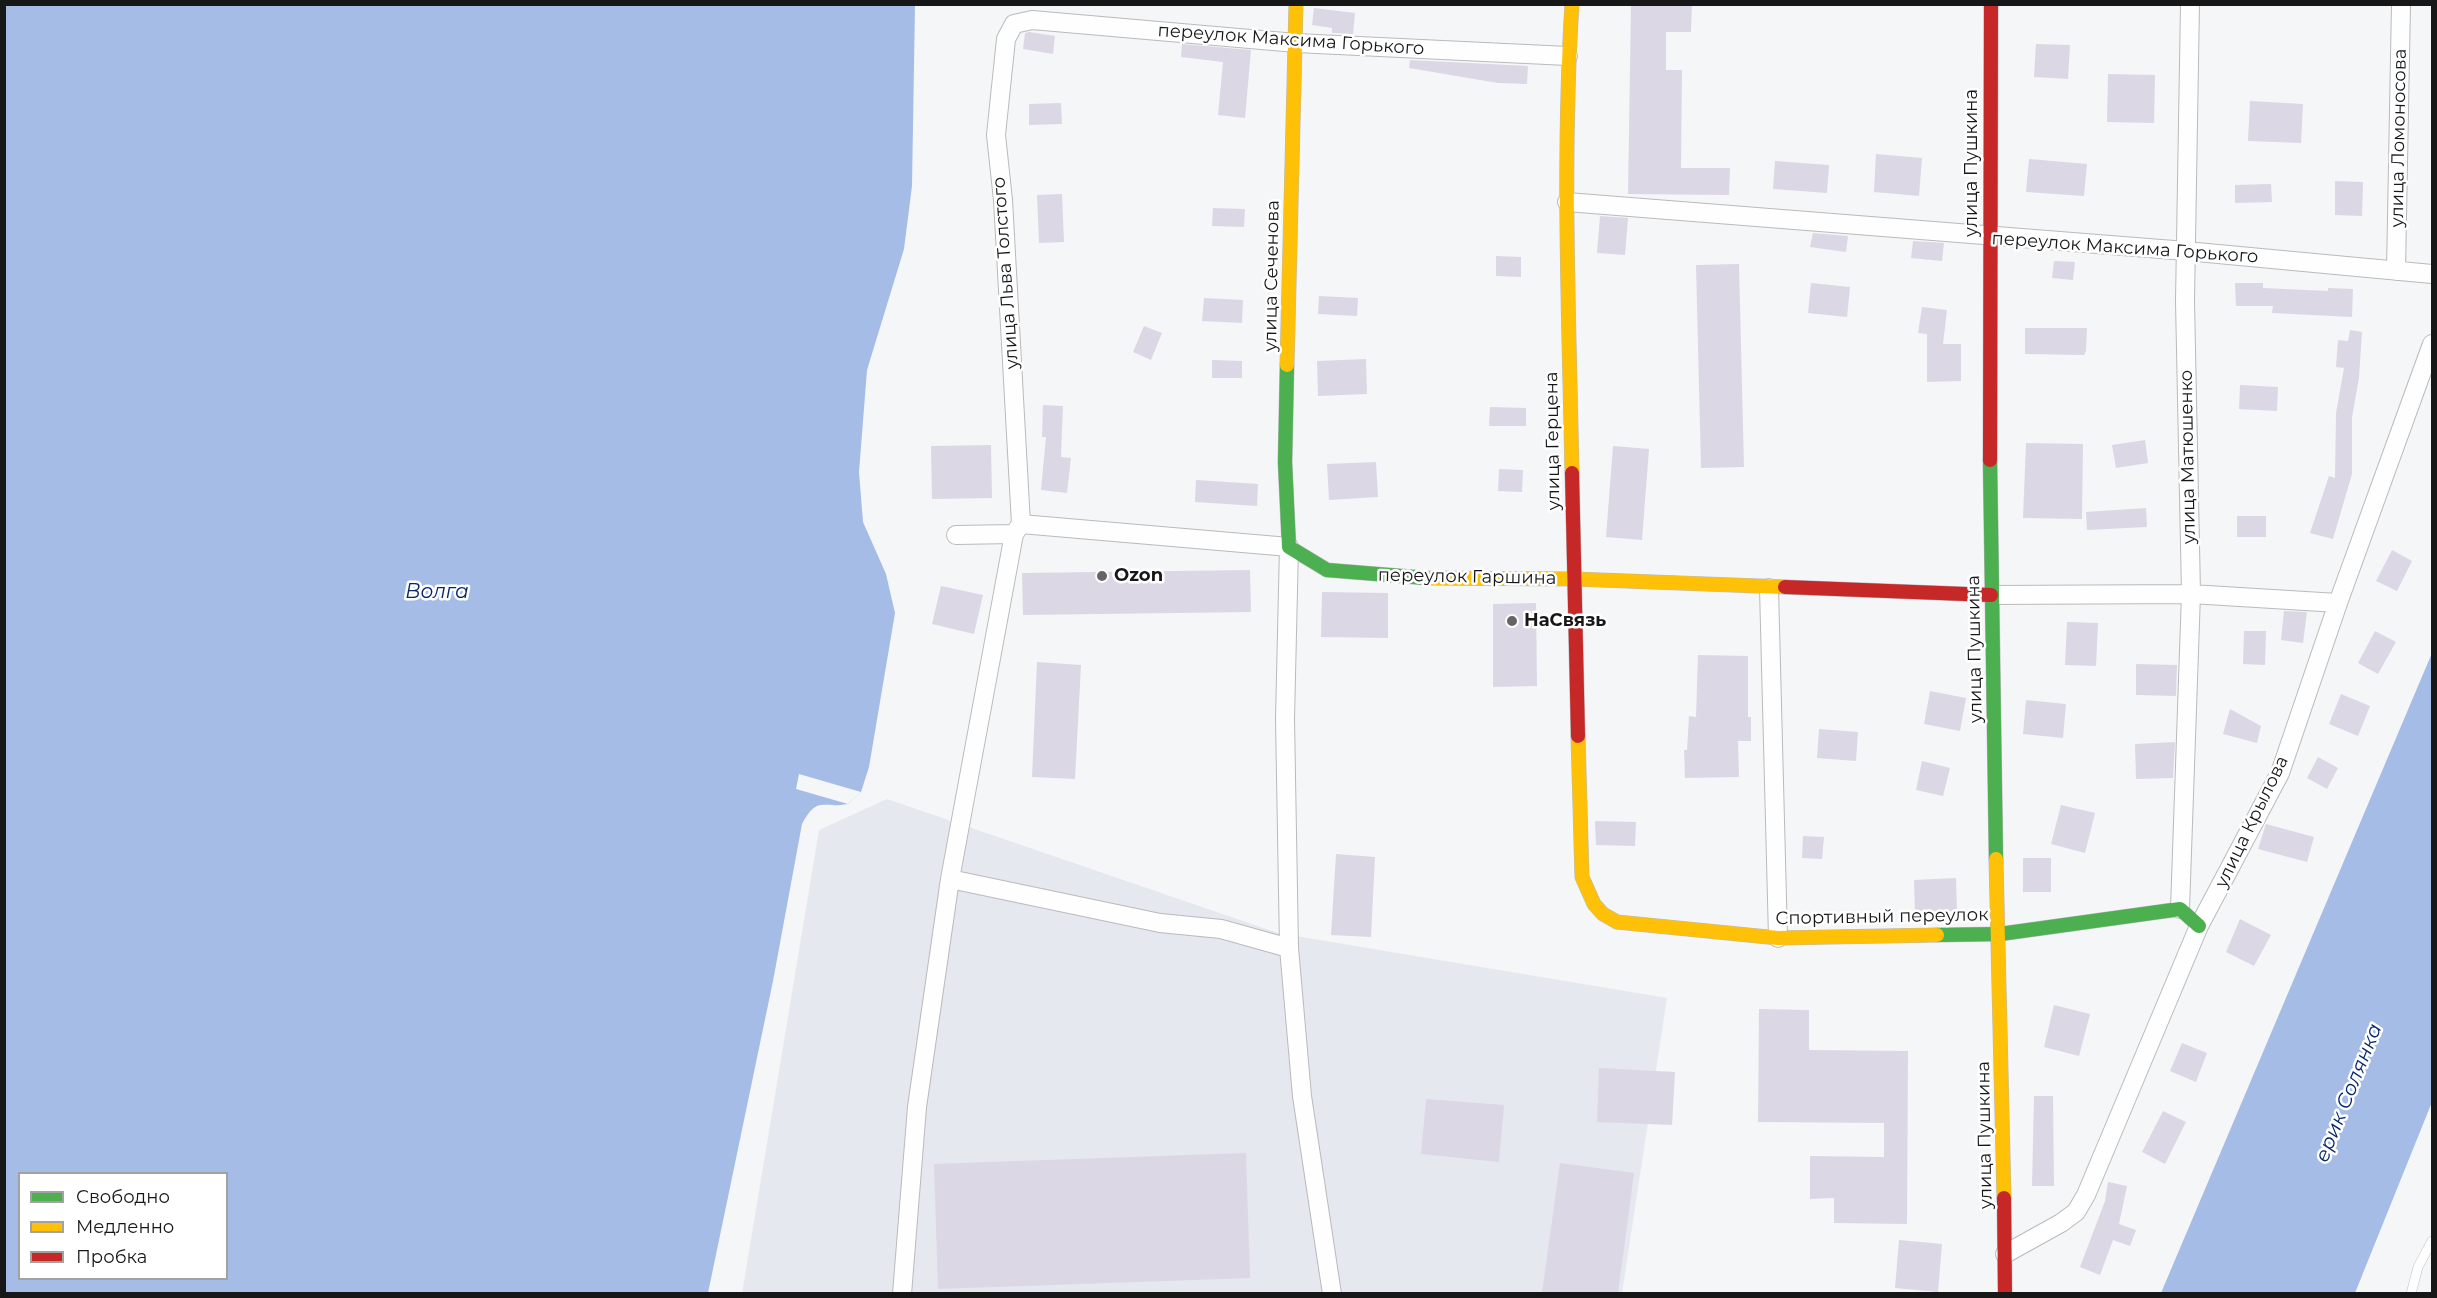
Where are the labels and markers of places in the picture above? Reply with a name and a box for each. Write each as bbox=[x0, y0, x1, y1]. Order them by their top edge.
place label: Ozon bbox=[1114, 565, 1163, 587]
marker: Ozon bbox=[1095, 569, 1109, 583]
place label: НаСвязь bbox=[1524, 610, 1606, 632]
marker: НаСвязь bbox=[1505, 614, 1519, 628]

